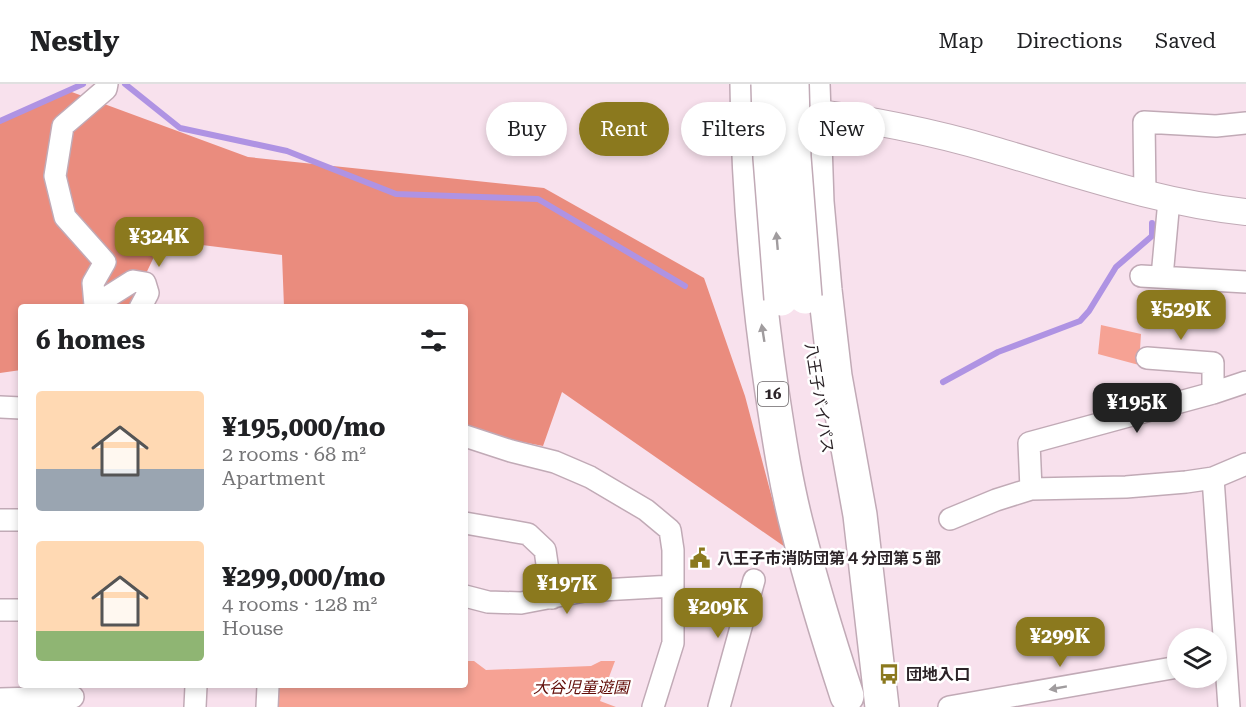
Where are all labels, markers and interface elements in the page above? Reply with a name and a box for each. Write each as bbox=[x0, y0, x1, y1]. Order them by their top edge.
text: Nestly bbox=[30, 25, 119, 58]
text: Map bbox=[939, 29, 983, 53]
text: Directions bbox=[1016, 29, 1122, 53]
text: Saved bbox=[1155, 29, 1216, 53]
chip: Buy bbox=[486, 102, 567, 156]
chip: Rent bbox=[579, 102, 669, 156]
chip: Filters bbox=[681, 102, 786, 156]
chip: New bbox=[798, 102, 885, 156]
pin: ¥324K bbox=[117, 217, 201, 268]
text: ¥324K bbox=[129, 224, 189, 248]
one-way arrow bbox=[772, 231, 781, 250]
pin: ¥529K bbox=[1139, 290, 1223, 341]
text: ¥529K bbox=[1151, 297, 1211, 321]
one-way arrow bbox=[759, 323, 768, 342]
icon: filters bbox=[417, 324, 450, 357]
text: 6 homes bbox=[36, 325, 145, 355]
street label: 八王子バイパス bbox=[801, 341, 838, 455]
road number: 16 bbox=[758, 382, 788, 406]
pin: ¥195K bbox=[1095, 383, 1179, 434]
text: ¥195K bbox=[1107, 390, 1167, 414]
text: ¥195,000/mo bbox=[222, 412, 386, 442]
icon: home bbox=[84, 415, 156, 487]
text: 2 rooms · 68 m² bbox=[222, 442, 366, 466]
text: Apartment bbox=[222, 466, 325, 490]
public building icon: 八王子市消防団第４分団第５部 bbox=[688, 546, 712, 570]
place label: 八王子市消防団第４分団第５部 bbox=[717, 549, 941, 568]
text: ¥299,000/mo bbox=[222, 562, 386, 592]
pin: ¥197K bbox=[525, 564, 609, 615]
icon: home bbox=[84, 565, 156, 637]
text: ¥197K bbox=[537, 571, 597, 595]
pin: ¥209K bbox=[676, 588, 760, 639]
text: 4 rooms · 128 m² bbox=[222, 592, 377, 616]
text: ¥209K bbox=[688, 595, 748, 619]
text: House bbox=[222, 616, 284, 640]
pin: ¥299K bbox=[1018, 617, 1102, 668]
text: ¥299K bbox=[1030, 624, 1090, 648]
map controls bbox=[1167, 628, 1227, 688]
button: layers bbox=[1167, 628, 1227, 688]
bus stop icon: 団地入口 bbox=[877, 662, 901, 686]
place label: 団地入口 bbox=[906, 665, 970, 684]
park label: 大谷児童遊園 bbox=[533, 678, 631, 697]
one-way arrow bbox=[1048, 684, 1067, 693]

